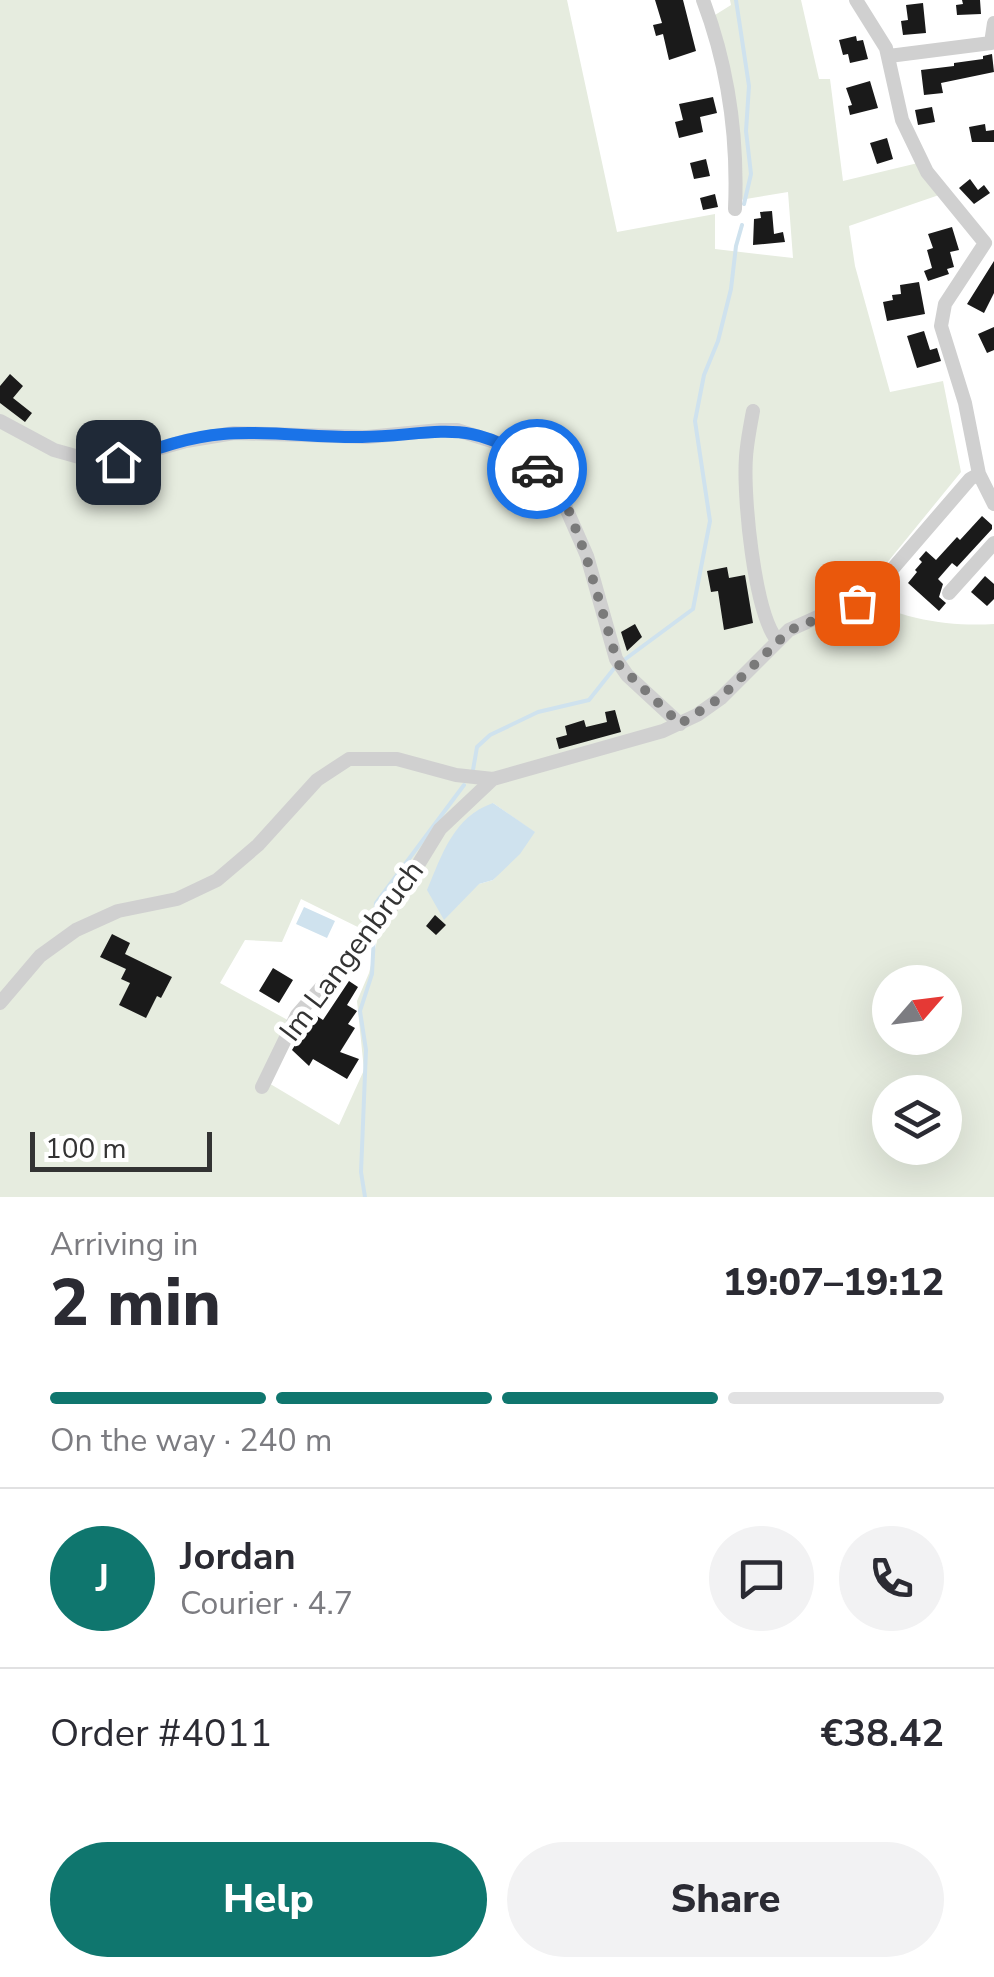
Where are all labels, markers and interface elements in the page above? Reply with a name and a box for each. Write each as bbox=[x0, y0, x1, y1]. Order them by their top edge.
courier bbox=[487, 419, 587, 519]
pin bbox=[76, 420, 161, 505]
icon: home bbox=[91, 435, 146, 490]
icon: car bbox=[510, 442, 565, 497]
pin bbox=[815, 561, 900, 646]
icon: bag bbox=[830, 576, 885, 631]
street label: Im Langenbruch bbox=[270, 852, 434, 1050]
north arrow bbox=[872, 965, 962, 1055]
map controls bbox=[872, 965, 962, 1165]
button: layers bbox=[872, 1075, 962, 1165]
scale bar bbox=[30, 1127, 212, 1172]
text: 100 m bbox=[45, 1130, 127, 1168]
text: Arriving in bbox=[50, 1223, 198, 1266]
text: 19:07–19:12 bbox=[723, 1257, 944, 1308]
text: 2 min bbox=[50, 1259, 221, 1348]
text: On the way · 240 m bbox=[50, 1419, 332, 1462]
button: chat bbox=[709, 1526, 814, 1631]
button: phone bbox=[839, 1526, 944, 1631]
text: Jordan bbox=[180, 1531, 296, 1582]
text: J bbox=[96, 1553, 109, 1604]
text: Courier · 4.7 bbox=[180, 1582, 353, 1625]
text: Order #4011 bbox=[50, 1708, 272, 1759]
text: €38.42 bbox=[821, 1708, 944, 1759]
button: Help bbox=[50, 1842, 487, 1957]
button: Share bbox=[507, 1842, 944, 1957]

